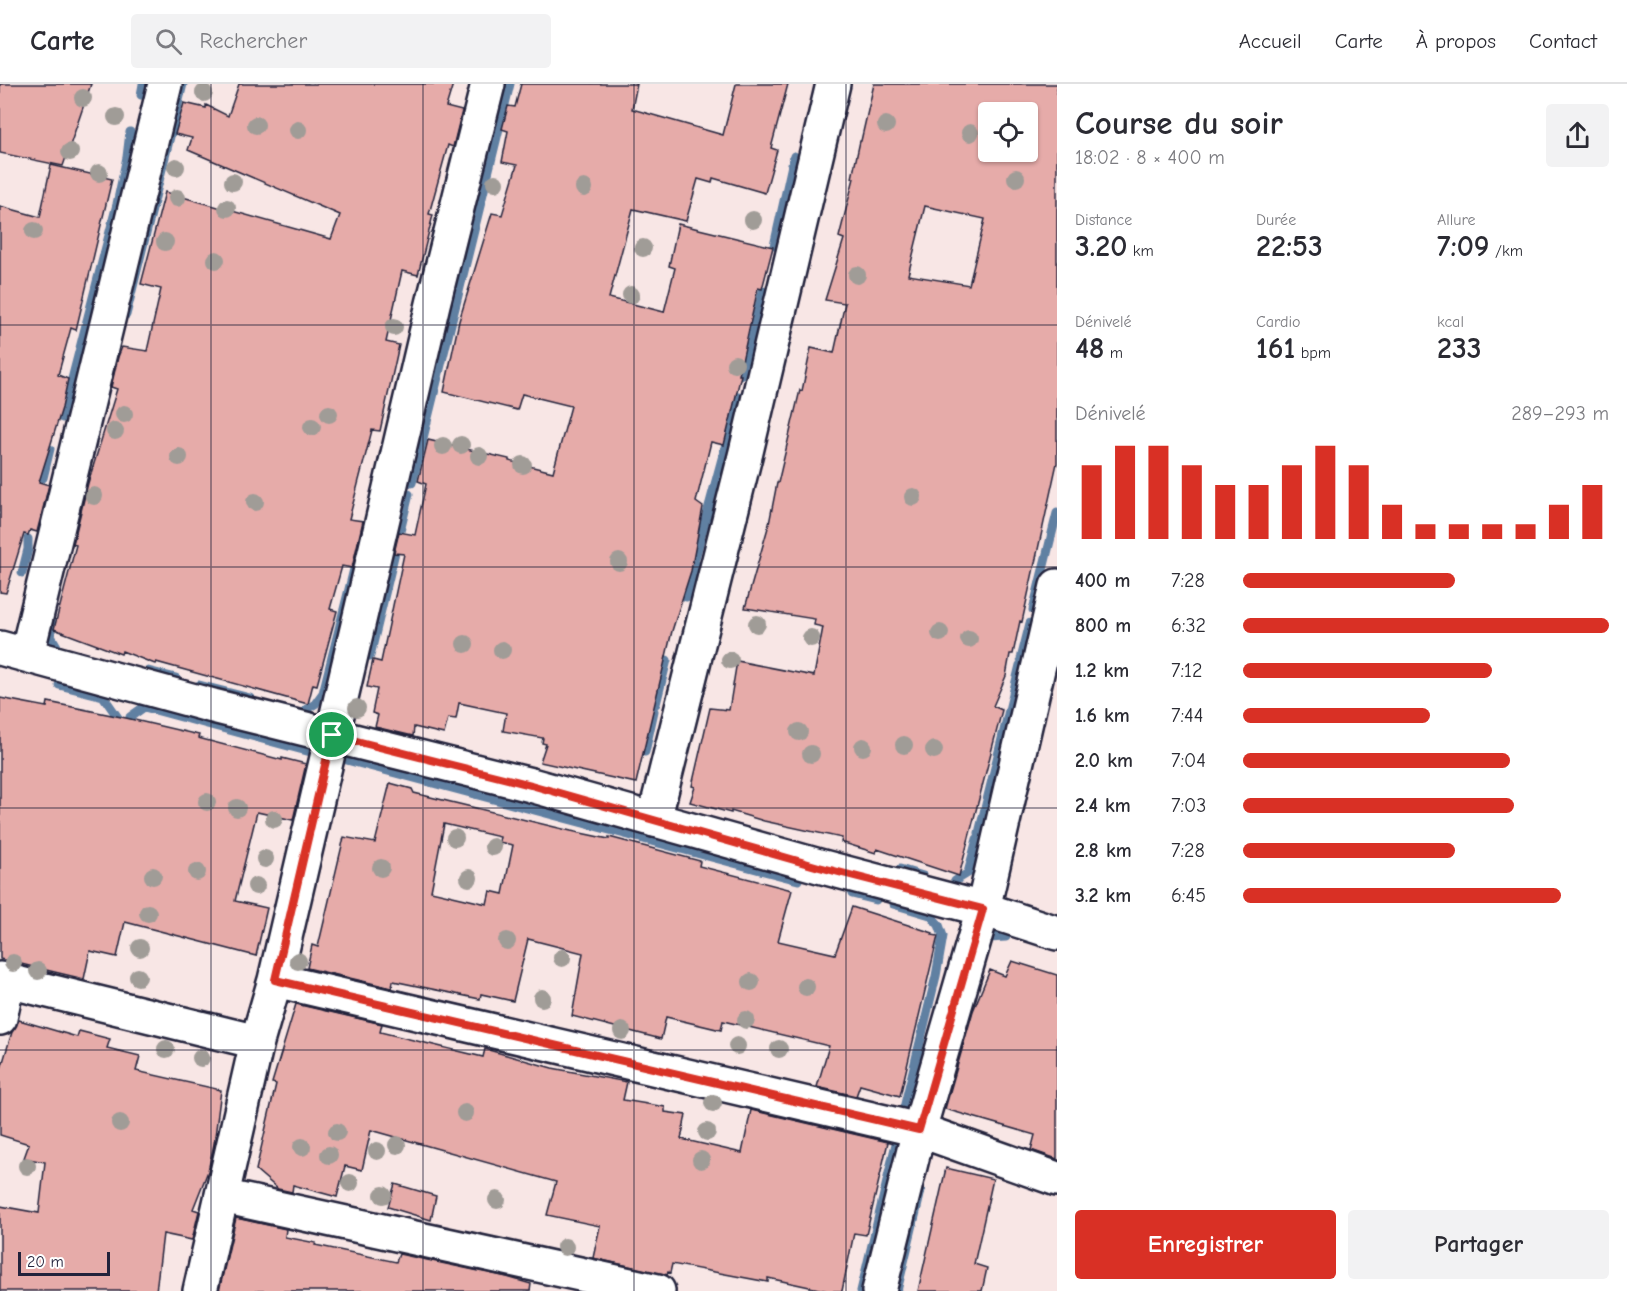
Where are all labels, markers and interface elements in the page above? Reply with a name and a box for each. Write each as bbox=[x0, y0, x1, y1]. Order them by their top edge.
search box bbox=[131, 14, 551, 68]
text: Carte bbox=[30, 25, 95, 57]
icon: search bbox=[152, 25, 185, 58]
text: Rechercher bbox=[200, 28, 307, 54]
text: Accueil bbox=[1239, 29, 1302, 53]
text: Carte bbox=[1335, 29, 1383, 53]
text: À propos bbox=[1416, 29, 1496, 53]
text: Contact bbox=[1529, 29, 1597, 53]
map controls bbox=[978, 102, 1038, 162]
button: locate bbox=[978, 102, 1038, 162]
text: Course du soir bbox=[1075, 104, 1283, 142]
button: share bbox=[1546, 104, 1609, 167]
text: 18:02 · 8 × 400 m bbox=[1075, 146, 1225, 169]
text: Distance bbox=[1075, 211, 1132, 229]
text: Durée bbox=[1256, 211, 1296, 229]
text: Allure bbox=[1437, 211, 1476, 229]
text: 3.20 bbox=[1075, 229, 1127, 264]
text: 22:53 bbox=[1256, 229, 1323, 264]
text: 7:09 bbox=[1437, 229, 1490, 264]
text: km bbox=[1127, 242, 1154, 260]
text: /km bbox=[1490, 242, 1523, 260]
text: Dénivelé bbox=[1075, 313, 1131, 331]
text: Cardio bbox=[1256, 313, 1301, 331]
text: kcal bbox=[1437, 313, 1464, 331]
text: 48 bbox=[1075, 331, 1104, 366]
text: 161 bbox=[1256, 331, 1295, 366]
text: 233 bbox=[1437, 331, 1482, 366]
text: m bbox=[1104, 344, 1123, 362]
text: bpm bbox=[1295, 344, 1331, 362]
text: Dénivelé bbox=[1075, 402, 1146, 425]
text: 289–293 m bbox=[1511, 402, 1609, 425]
text: 400 m bbox=[1075, 569, 1130, 592]
text: 7:28 bbox=[1171, 569, 1205, 592]
text: 800 m bbox=[1075, 614, 1131, 637]
text: 6:32 bbox=[1171, 614, 1206, 637]
text: 1.2 km bbox=[1075, 659, 1129, 682]
text: 7:12 bbox=[1171, 659, 1202, 682]
text: 1.6 km bbox=[1075, 704, 1130, 727]
text: 7:44 bbox=[1171, 704, 1203, 727]
pin bbox=[306, 709, 357, 760]
icon: arrive bbox=[315, 718, 348, 751]
text: 2.0 km bbox=[1075, 749, 1133, 772]
text: 7:04 bbox=[1171, 749, 1206, 772]
text: 2.4 km bbox=[1075, 794, 1131, 817]
text: 7:03 bbox=[1171, 794, 1206, 817]
text: 2.8 km bbox=[1075, 839, 1132, 862]
text: 7:28 bbox=[1171, 839, 1205, 862]
text: 3.2 km bbox=[1075, 884, 1131, 907]
text: 6:45 bbox=[1171, 884, 1206, 907]
button: Enregistrer bbox=[1075, 1210, 1336, 1279]
button: Partager bbox=[1348, 1210, 1609, 1279]
scale bar bbox=[18, 1249, 110, 1276]
text: 20 m bbox=[27, 1253, 64, 1271]

